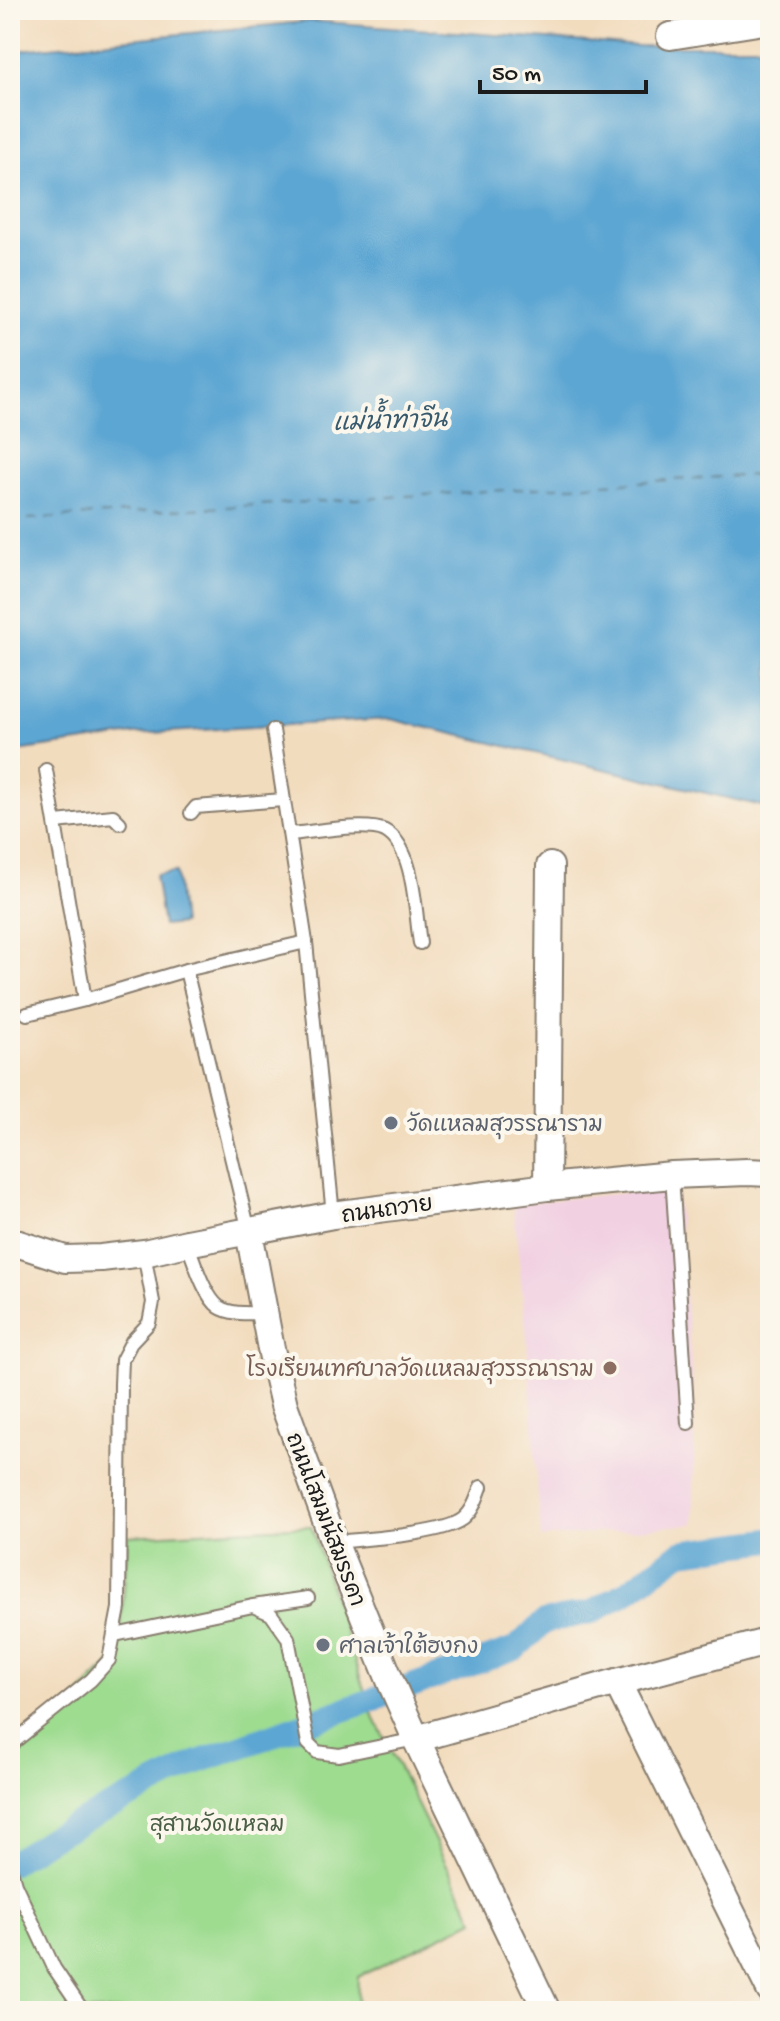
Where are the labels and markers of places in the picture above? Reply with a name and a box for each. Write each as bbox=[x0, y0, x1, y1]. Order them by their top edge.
place label: วัดแหลมสุวรรณาราม bbox=[407, 1111, 603, 1140]
marker: วัดแหลมสุวรรณาราม bbox=[382, 1114, 400, 1132]
place label: โรงเรียนเทศบาลวัดแหลมสุวรรณาราม bbox=[246, 1354, 594, 1385]
marker: โรงเรียนเทศบาลวัดแหลมสุวรรณาราม bbox=[601, 1359, 619, 1377]
place label: ศาลเจ้าใต้ฮงกง bbox=[339, 1631, 478, 1662]
marker: ศาลเจ้าใต้ฮงกง bbox=[314, 1636, 332, 1654]

